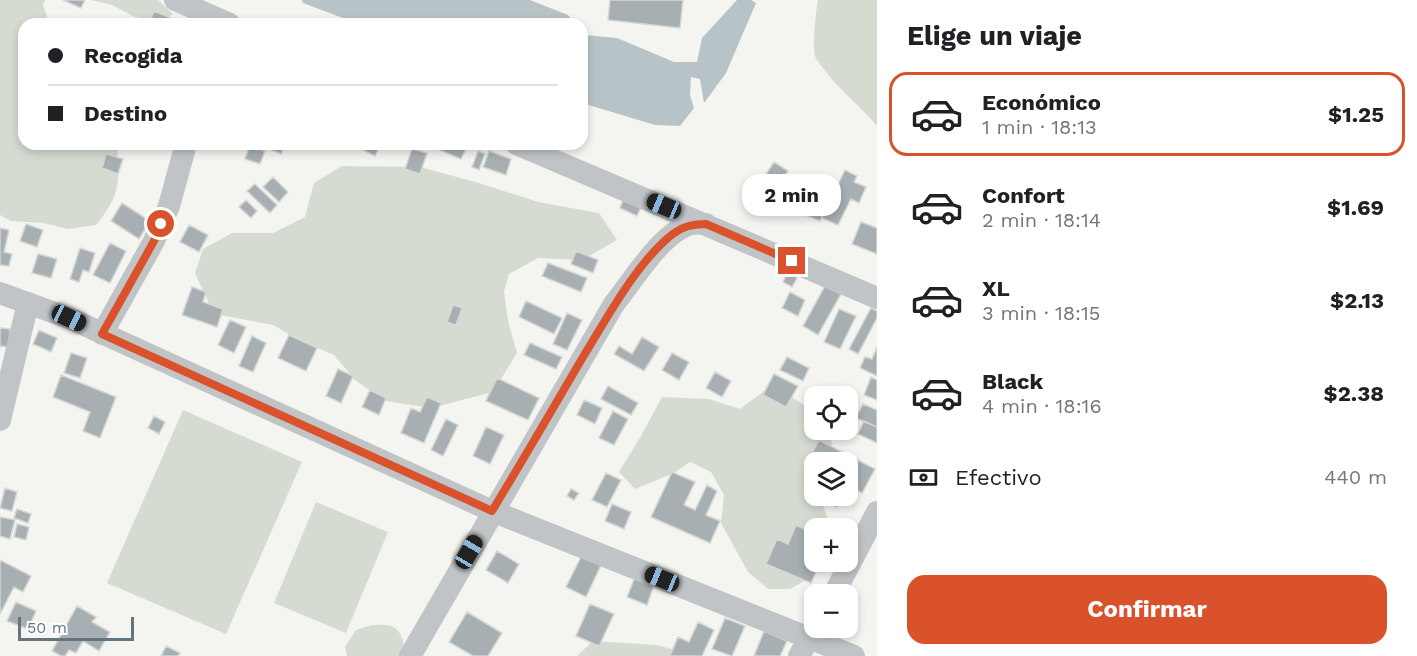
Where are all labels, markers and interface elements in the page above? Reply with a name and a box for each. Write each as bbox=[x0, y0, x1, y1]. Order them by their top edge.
text: Elige un viaje bbox=[907, 20, 1082, 52]
text: Recogida bbox=[84, 43, 183, 68]
icon: car bbox=[910, 87, 964, 141]
text: Económico bbox=[982, 90, 1101, 115]
text: Destino bbox=[84, 101, 167, 126]
text: $1.25 bbox=[1328, 102, 1384, 127]
text: 1 min · 18:13 bbox=[982, 115, 1097, 139]
callout: 2 min bbox=[742, 174, 842, 216]
icon: car bbox=[910, 180, 964, 234]
text: 2 min bbox=[764, 183, 819, 207]
text: Confort bbox=[982, 183, 1065, 208]
car bbox=[644, 191, 684, 221]
text: $1.69 bbox=[1327, 195, 1384, 220]
text: 2 min · 18:14 bbox=[982, 208, 1101, 232]
route start bbox=[147, 210, 174, 237]
route end bbox=[778, 247, 805, 274]
icon: car bbox=[910, 273, 964, 327]
text: XL bbox=[982, 276, 1010, 301]
text: $2.13 bbox=[1330, 288, 1384, 313]
text: 3 min · 18:15 bbox=[982, 301, 1100, 325]
car bbox=[49, 302, 89, 334]
icon: car bbox=[910, 366, 964, 420]
text: Black bbox=[982, 369, 1043, 394]
text: $2.38 bbox=[1324, 381, 1384, 406]
map controls bbox=[804, 386, 858, 638]
button: locate bbox=[804, 386, 858, 440]
text: 4 min · 18:16 bbox=[982, 394, 1102, 418]
button: layers bbox=[804, 452, 858, 506]
icon: cash bbox=[907, 461, 940, 494]
text: Efectivo bbox=[955, 465, 1042, 490]
text: 440 m bbox=[1324, 465, 1387, 489]
button: + bbox=[804, 518, 858, 572]
car bbox=[452, 532, 486, 572]
car bbox=[642, 564, 682, 594]
button: Confirmar bbox=[907, 575, 1387, 644]
button: − bbox=[804, 584, 858, 638]
scale bar bbox=[18, 614, 134, 642]
text: 50 m bbox=[27, 618, 67, 637]

